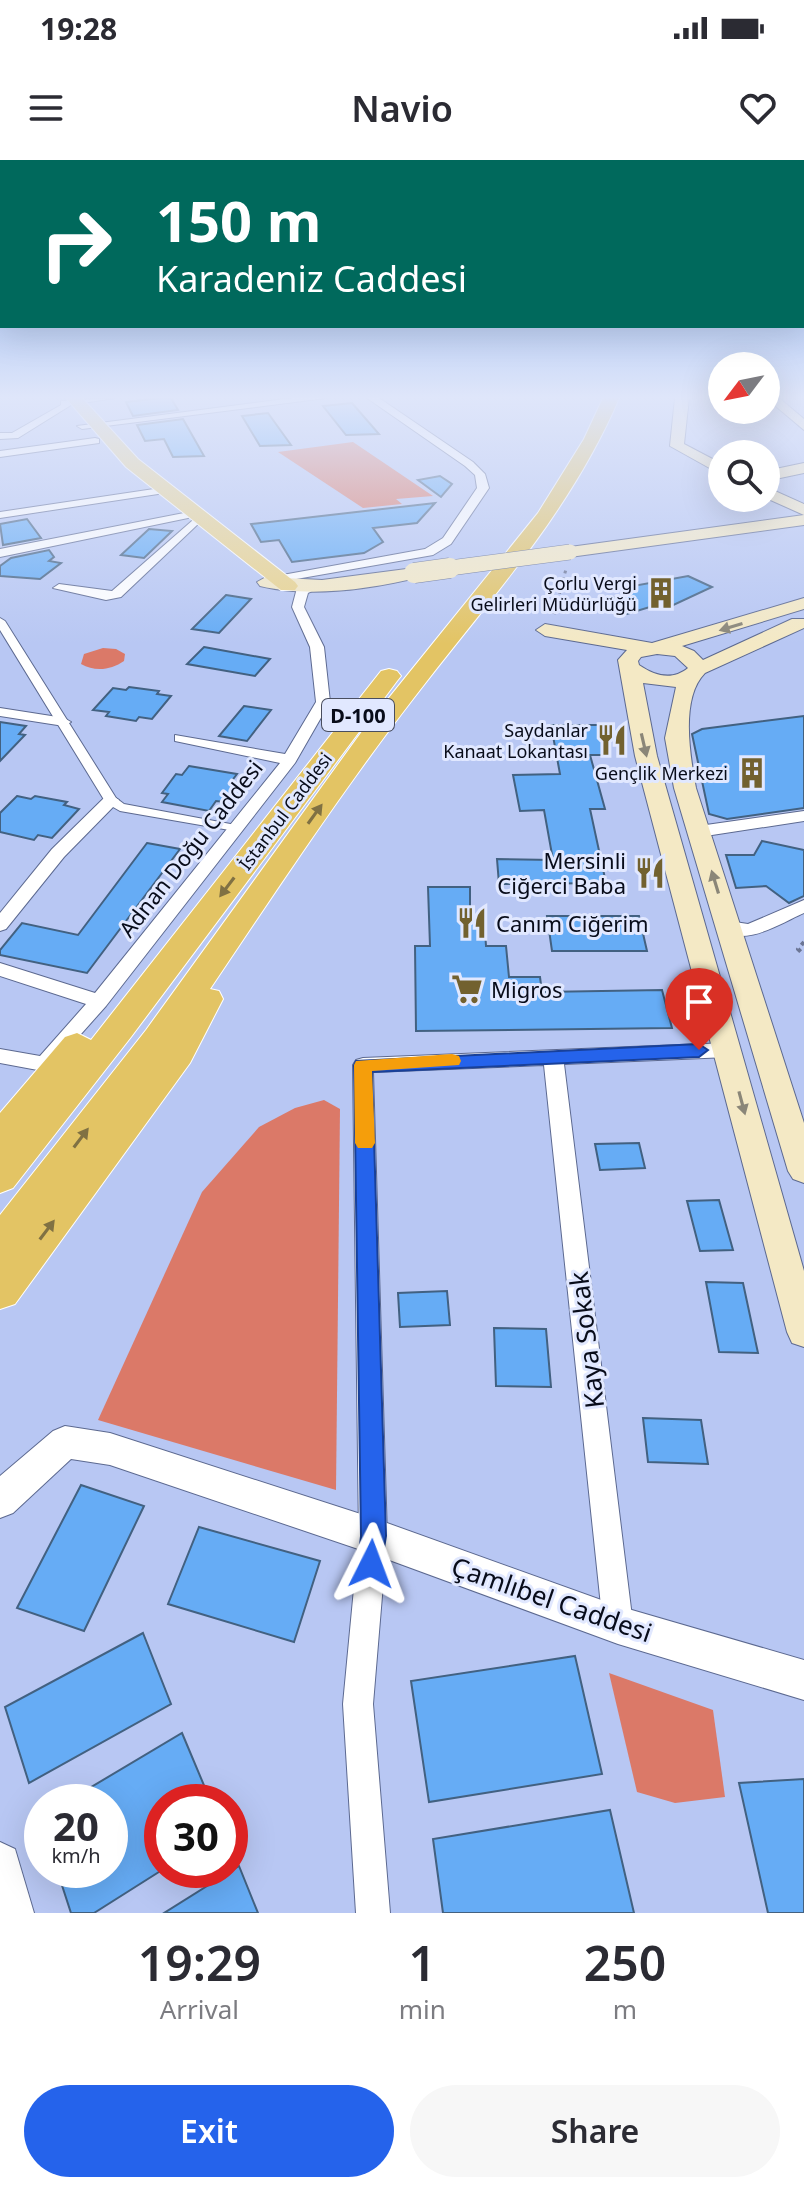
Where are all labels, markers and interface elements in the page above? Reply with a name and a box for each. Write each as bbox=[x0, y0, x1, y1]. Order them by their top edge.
text: 19:28 bbox=[40, 8, 117, 49]
text: Navio bbox=[351, 84, 453, 133]
icon: menu bbox=[24, 86, 68, 130]
icon: heart bbox=[736, 86, 780, 130]
text: 150 m bbox=[156, 182, 321, 258]
icon: right bbox=[24, 192, 128, 296]
text: Karadeniz Caddesi bbox=[156, 254, 467, 303]
north arrow bbox=[708, 352, 780, 424]
map controls bbox=[708, 352, 780, 512]
button: search bbox=[708, 440, 780, 512]
place label: Çorlu Vergi Gelirleri Müdürlüğü bbox=[470, 571, 637, 616]
building icon: Çorlu Vergi Gelirleri Müdürlüğü bbox=[644, 576, 678, 610]
one-way arrow bbox=[719, 621, 743, 634]
road number: D-100 bbox=[322, 699, 394, 731]
place label: Saydanlar Kanaat Lokantası bbox=[443, 718, 589, 763]
restaurant icon: Saydanlar Kanaat Lokantası bbox=[595, 723, 629, 757]
one-way arrow bbox=[638, 732, 651, 757]
street label: İstanbul Caddesi bbox=[233, 747, 337, 875]
street label: Adnan Doğu Caddesi bbox=[111, 753, 269, 943]
building icon: Gençlik Merkezi bbox=[735, 756, 769, 790]
place label: Gençlik Merkezi bbox=[595, 761, 728, 785]
one-way arrow bbox=[307, 803, 322, 824]
place label: Mersinli Ciğerci Baba bbox=[497, 845, 626, 900]
restaurant icon: Mersinli Ciğerci Baba bbox=[633, 856, 667, 890]
one-way arrow bbox=[708, 870, 720, 894]
one-way arrow bbox=[220, 877, 236, 897]
restaurant icon: Canım Ciğerim bbox=[455, 906, 489, 940]
place label: Canım Ciğerim bbox=[496, 908, 649, 938]
pin bbox=[665, 968, 733, 1050]
supermarket icon: Migros bbox=[450, 972, 484, 1006]
place label: Migros bbox=[491, 974, 563, 1004]
icon: arrive bbox=[677, 980, 721, 1024]
one-way arrow bbox=[737, 1091, 749, 1116]
one-way arrow bbox=[73, 1127, 89, 1148]
one-way arrow bbox=[38, 1219, 54, 1240]
street label: Kaya Sokak bbox=[560, 1269, 612, 1411]
position arrow bbox=[329, 1522, 413, 1606]
street label: Çamlıbel Caddesi bbox=[447, 1548, 657, 1650]
speed limit sign: 30 bbox=[144, 1784, 248, 1888]
text: 20 bbox=[53, 1798, 99, 1853]
text: km/h bbox=[51, 1842, 101, 1869]
text: 19:29 bbox=[138, 1930, 261, 1995]
text: 1 bbox=[409, 1930, 436, 1995]
text: 250 bbox=[584, 1930, 666, 1995]
text: Arrival bbox=[160, 1991, 239, 2027]
text: min bbox=[399, 1991, 446, 2027]
text: m bbox=[613, 1991, 637, 2027]
button: Exit bbox=[24, 2085, 394, 2177]
button: Share bbox=[410, 2085, 780, 2177]

